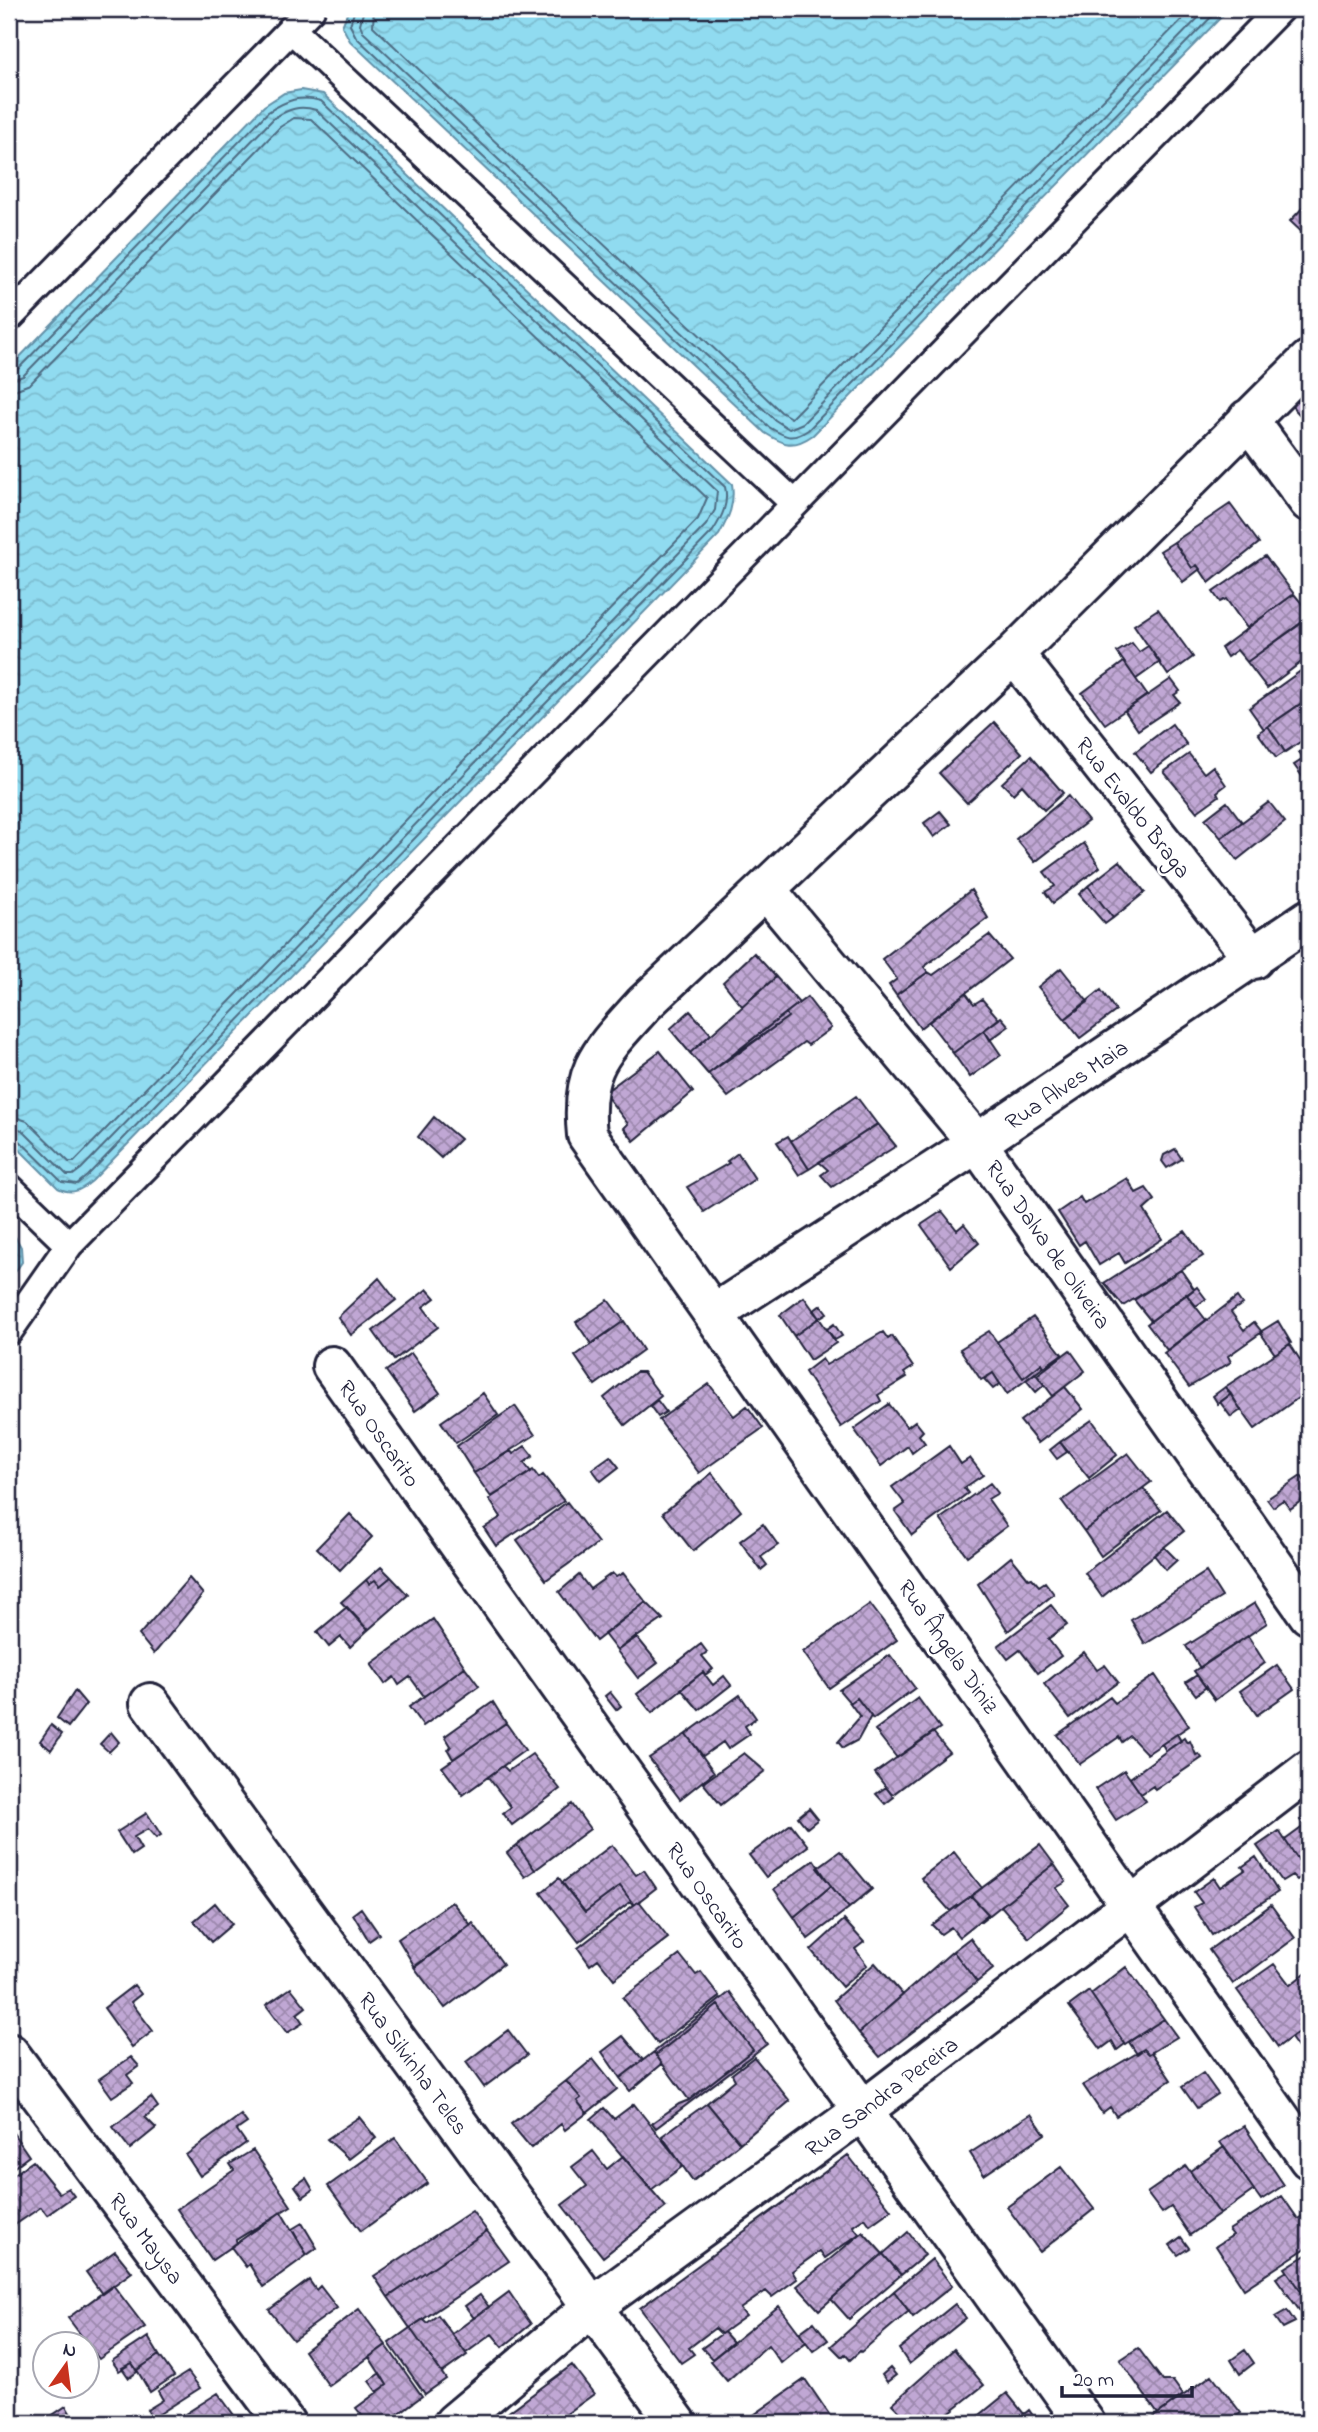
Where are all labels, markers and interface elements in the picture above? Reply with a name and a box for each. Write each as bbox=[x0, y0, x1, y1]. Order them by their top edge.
street label: Rua Evaldo Braga bbox=[1065, 731, 1198, 887]
street label: Rua Alves Maia bbox=[999, 1033, 1136, 1140]
street label: Rua Dalva de Oliveira bbox=[976, 1154, 1118, 1337]
street label: Rua Oscarito bbox=[329, 1374, 427, 1495]
street label: Rua Ângela Diniz bbox=[888, 1572, 1007, 1722]
street label: Rua Oscarito bbox=[657, 1836, 755, 1957]
street label: Rua Silvinha Teles bbox=[349, 1986, 475, 2143]
street label: Rua Sandra Pereira bbox=[799, 2029, 966, 2167]
street label: Rua Maysa bbox=[98, 2187, 190, 2293]
north arrow bbox=[32, 2330, 102, 2400]
text: N bbox=[60, 2336, 79, 2366]
scale bar bbox=[1062, 2355, 1192, 2399]
text: 20 m bbox=[1073, 2366, 1114, 2396]

